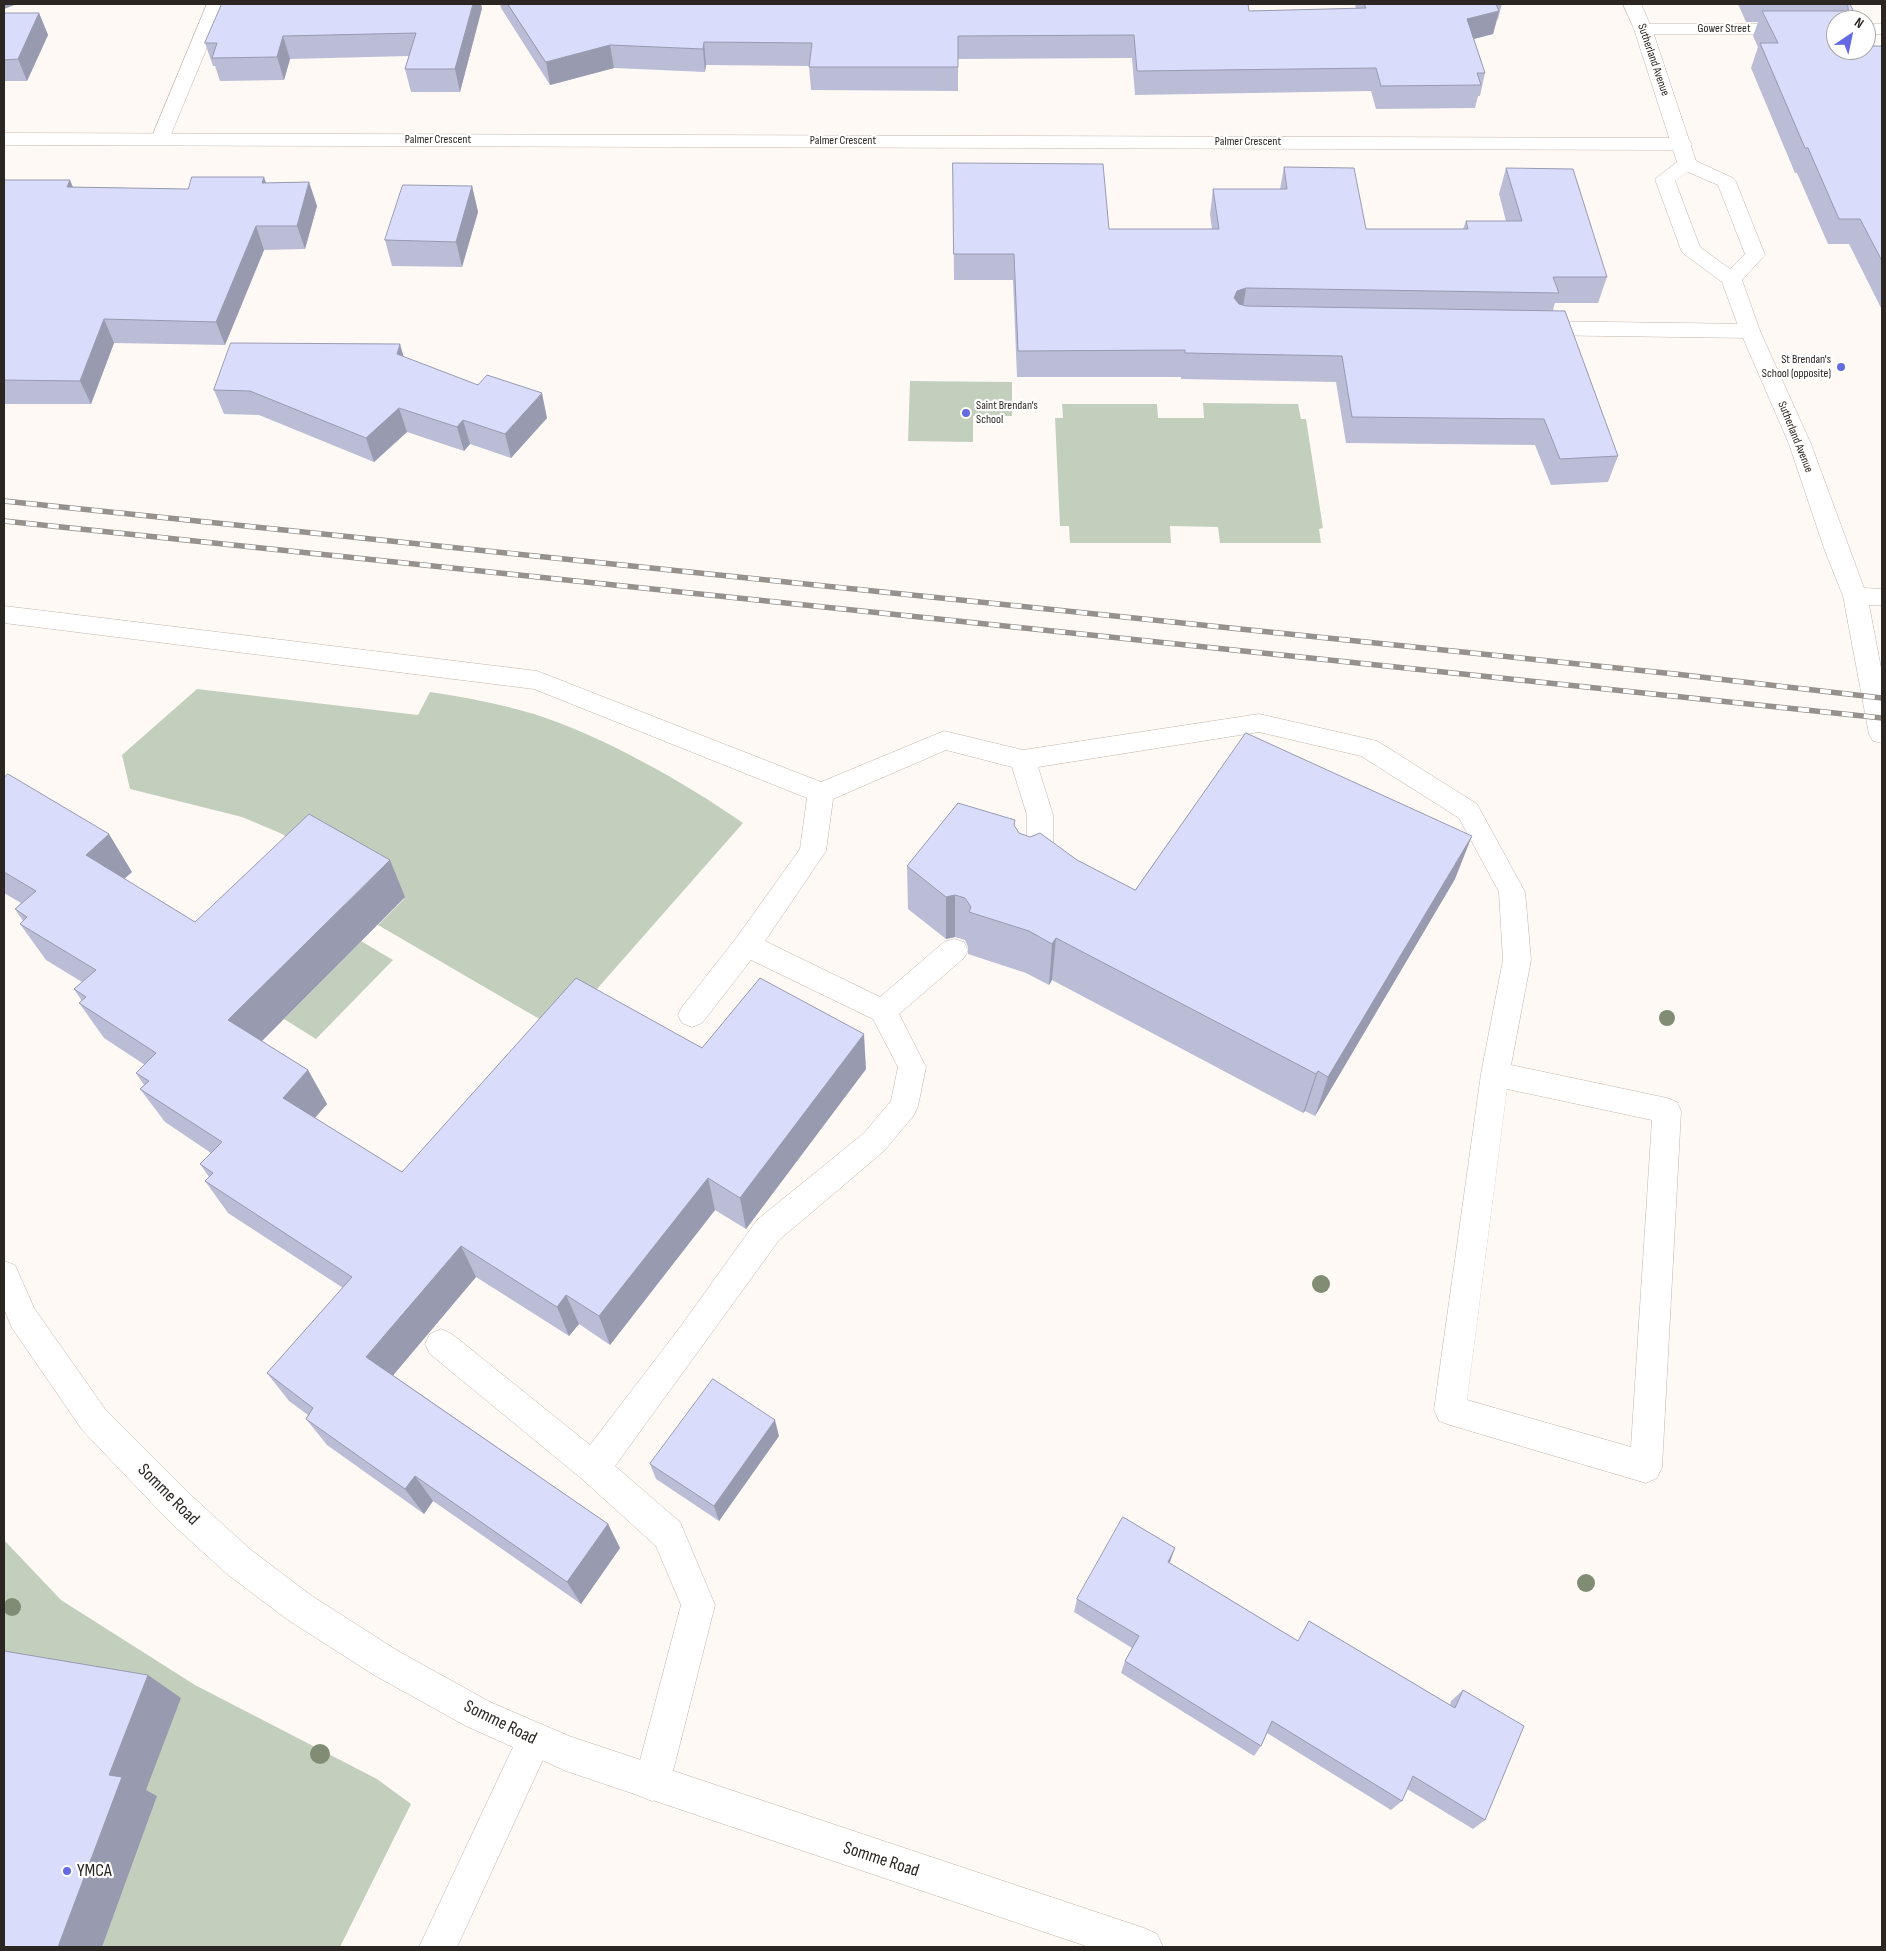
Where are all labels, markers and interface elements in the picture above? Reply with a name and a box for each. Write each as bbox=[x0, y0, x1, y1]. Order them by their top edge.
north arrow bbox=[1826, 10, 1876, 60]
text: N bbox=[1851, 14, 1867, 32]
street label: Sutherland Avenue bbox=[1634, 22, 1672, 98]
street label: Gower Street bbox=[1697, 22, 1751, 36]
street label: Palmer Crescent bbox=[405, 133, 471, 147]
street label: Palmer Crescent bbox=[810, 134, 876, 148]
street label: Palmer Crescent bbox=[1215, 135, 1281, 149]
place label: St Brendan's School (opposite) bbox=[1762, 353, 1831, 381]
marker: St Brendan's School (opposite) bbox=[1835, 361, 1847, 373]
place label: Saint Brendan's School bbox=[976, 399, 1038, 427]
street label: Sutherland Avenue bbox=[1774, 399, 1816, 475]
marker: Saint Brendan's School bbox=[960, 407, 972, 419]
street label: Somme Road bbox=[133, 1460, 203, 1530]
street label: Somme Road bbox=[460, 1696, 540, 1750]
street label: Somme Road bbox=[840, 1838, 922, 1882]
place label: YMCA bbox=[77, 1860, 112, 1882]
marker: YMCA bbox=[61, 1865, 73, 1877]

